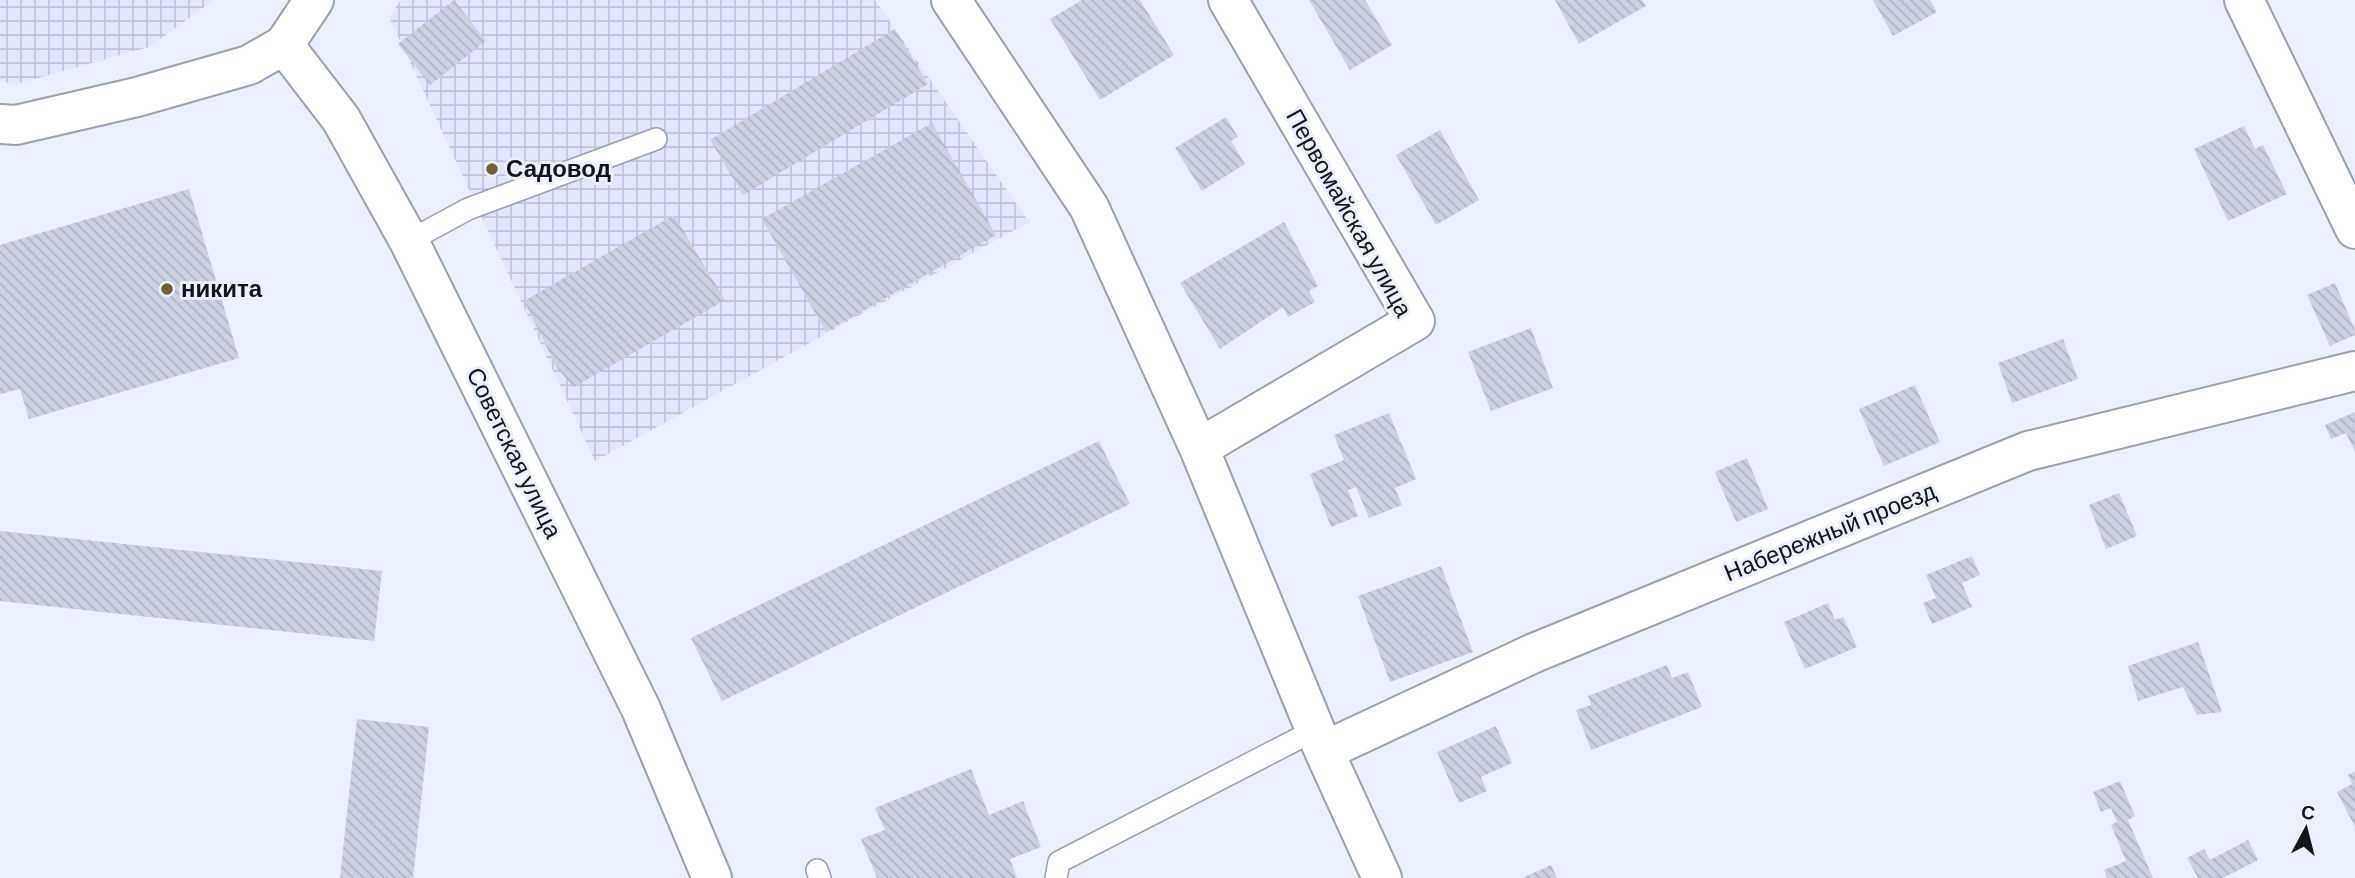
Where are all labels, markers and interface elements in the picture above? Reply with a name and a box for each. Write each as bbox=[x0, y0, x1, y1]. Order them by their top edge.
street label: Первомайская улица bbox=[1281, 103, 1420, 322]
place label: Садовод bbox=[506, 153, 611, 182]
marker: Садовод bbox=[484, 161, 500, 177]
place label: никита bbox=[181, 273, 263, 302]
marker: никита bbox=[159, 281, 175, 297]
street label: Советская улица bbox=[461, 362, 570, 543]
street label: Набережный проезд bbox=[1719, 475, 1939, 586]
north arrow bbox=[2271, 794, 2341, 864]
text: С bbox=[2300, 799, 2317, 824]

